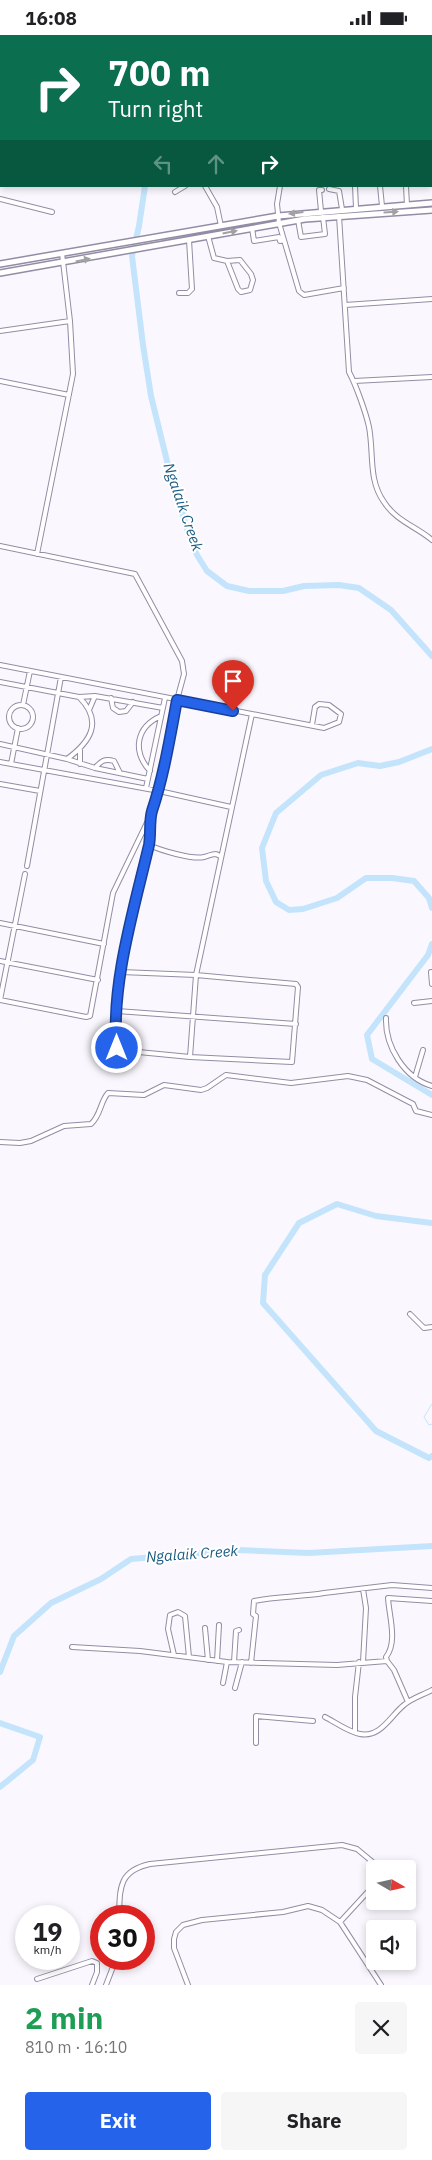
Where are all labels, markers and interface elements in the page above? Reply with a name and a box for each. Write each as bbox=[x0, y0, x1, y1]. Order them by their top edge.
text: 16:08 bbox=[25, 6, 77, 30]
text: 700 m bbox=[108, 50, 211, 96]
icon: right bbox=[25, 55, 90, 120]
text: Turn right bbox=[108, 94, 203, 123]
icon: left bbox=[149, 150, 177, 178]
icon: ahead bbox=[202, 150, 230, 178]
icon: right bbox=[255, 150, 283, 178]
one-way arrow bbox=[383, 208, 399, 216]
one-way arrow bbox=[288, 209, 304, 217]
one-way arrow bbox=[222, 228, 238, 236]
one-way arrow bbox=[75, 255, 91, 263]
water label: Ngalaik Creek bbox=[159, 460, 208, 554]
pin bbox=[212, 660, 254, 711]
icon: arrive bbox=[219, 667, 247, 695]
position arrow bbox=[90, 1021, 142, 1073]
water label: Ngalaik Creek bbox=[145, 1541, 239, 1566]
north arrow bbox=[366, 1860, 416, 1910]
map controls bbox=[366, 1860, 416, 1970]
speed limit sign: 30 bbox=[90, 1905, 155, 1970]
text: 19 bbox=[32, 1915, 63, 1948]
button: sound bbox=[366, 1920, 416, 1970]
text: km/h bbox=[33, 1942, 62, 1957]
text: 2 min bbox=[25, 1998, 103, 2037]
button: close bbox=[355, 2002, 407, 2054]
text: 810 m · 16:10 bbox=[25, 2037, 127, 2057]
button: Exit bbox=[25, 2092, 211, 2150]
button: Share bbox=[221, 2092, 407, 2150]

